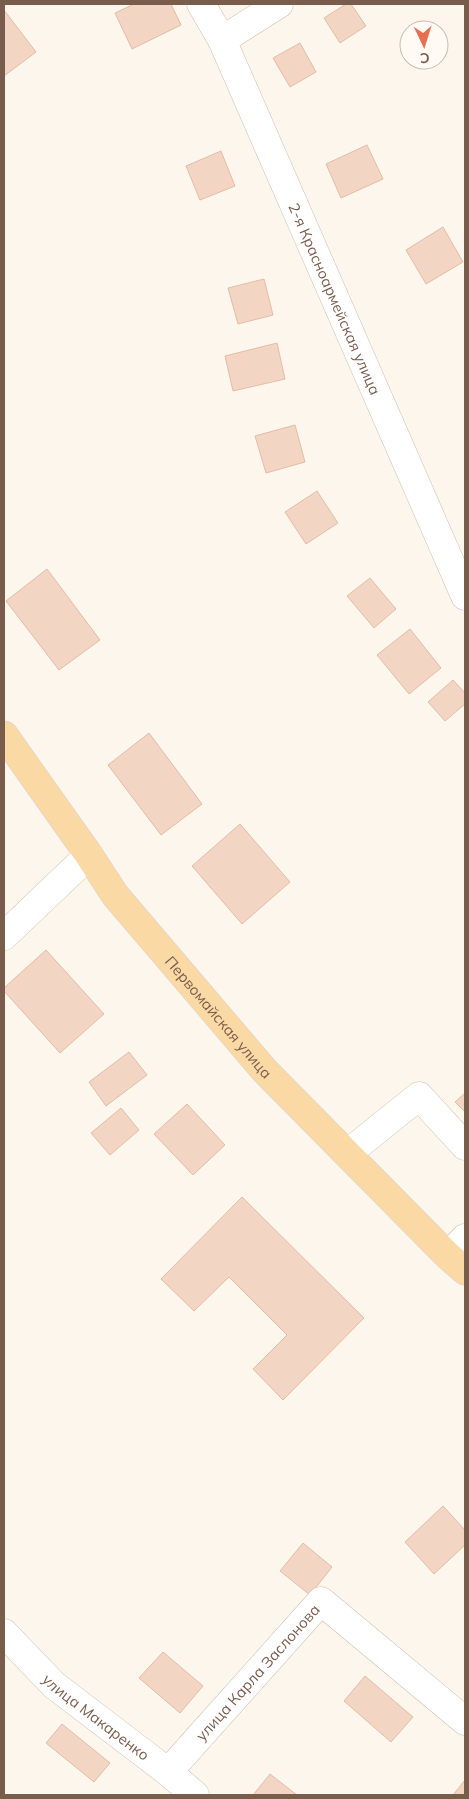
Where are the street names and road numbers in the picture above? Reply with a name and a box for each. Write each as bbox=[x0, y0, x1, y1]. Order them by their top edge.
street label: 2-я Красноармейская улица bbox=[285, 200, 385, 398]
street label: Первомайская улица bbox=[161, 952, 276, 1082]
street label: улица Карла Заслонова bbox=[191, 1600, 323, 1744]
street label: улица Макаренко bbox=[39, 1670, 154, 1764]

